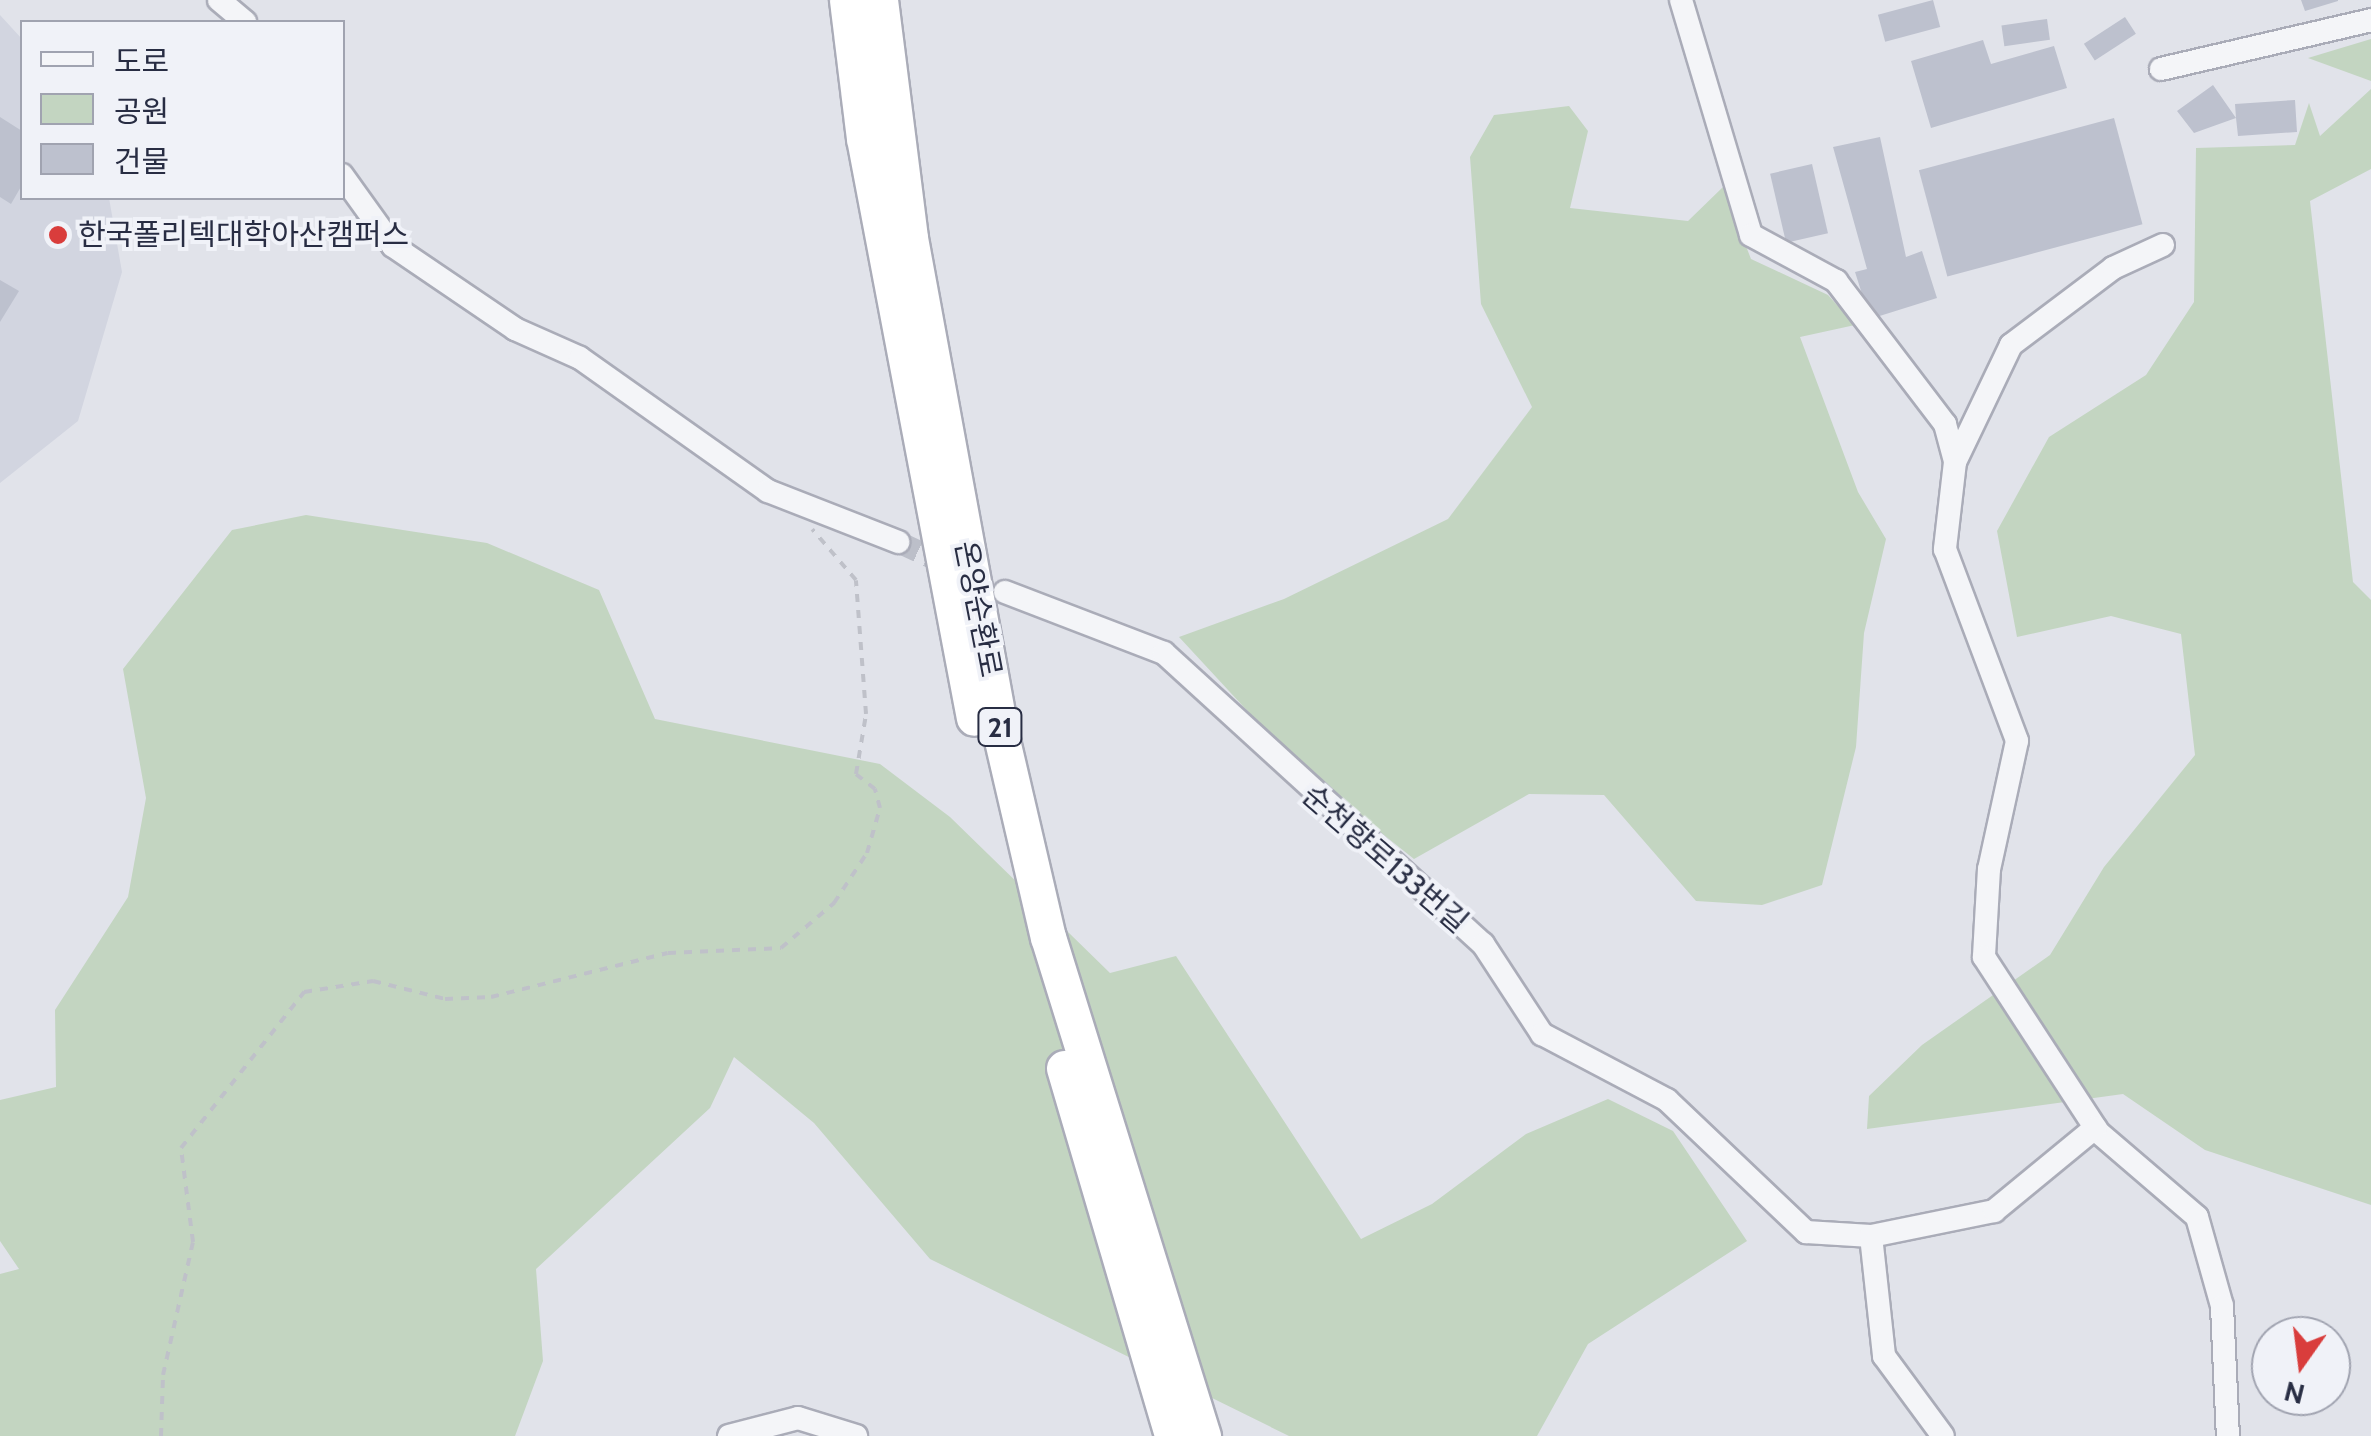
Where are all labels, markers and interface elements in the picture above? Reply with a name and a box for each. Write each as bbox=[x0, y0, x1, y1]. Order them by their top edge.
legend bbox=[20, 20, 345, 200]
text: 도로 bbox=[114, 43, 169, 80]
text: 공원 bbox=[114, 93, 169, 130]
text: 건물 bbox=[114, 143, 169, 180]
place label: 한국폴리텍대학아산캠퍼스 bbox=[78, 217, 409, 253]
marker: 한국폴리텍대학아산캠퍼스 bbox=[47, 224, 69, 246]
street label: 온양순환로 bbox=[947, 538, 1009, 680]
road number: 21 bbox=[975, 704, 1025, 750]
street label: 순천향로133번길 bbox=[1295, 777, 1475, 941]
north arrow bbox=[2251, 1316, 2351, 1416]
text: N bbox=[2281, 1374, 2308, 1412]

